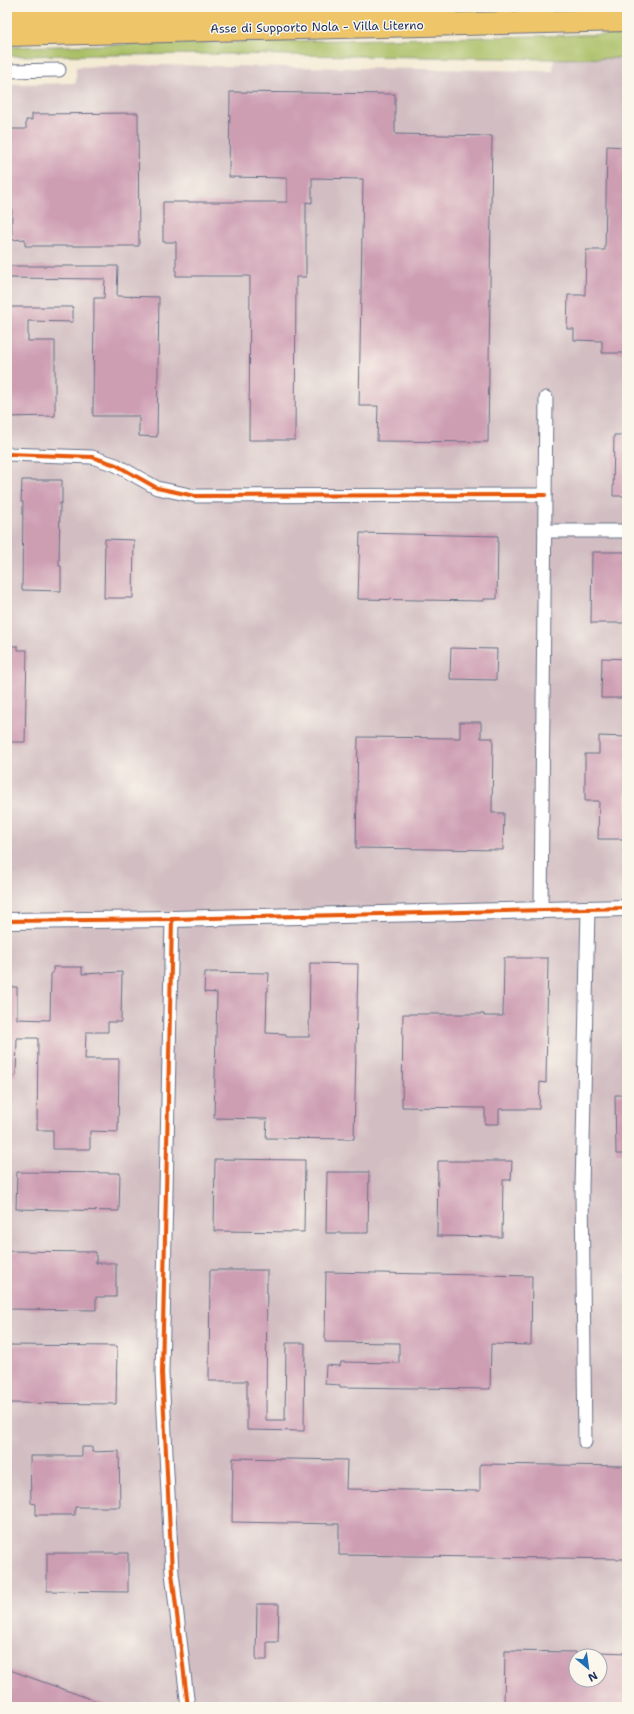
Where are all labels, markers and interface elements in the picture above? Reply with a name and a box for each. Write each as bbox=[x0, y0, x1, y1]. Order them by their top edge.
street label: Asse di Supporto Nola - Villa Literno bbox=[210, 17, 424, 37]
north arrow bbox=[568, 1648, 608, 1688]
text: N bbox=[585, 1668, 600, 1685]

